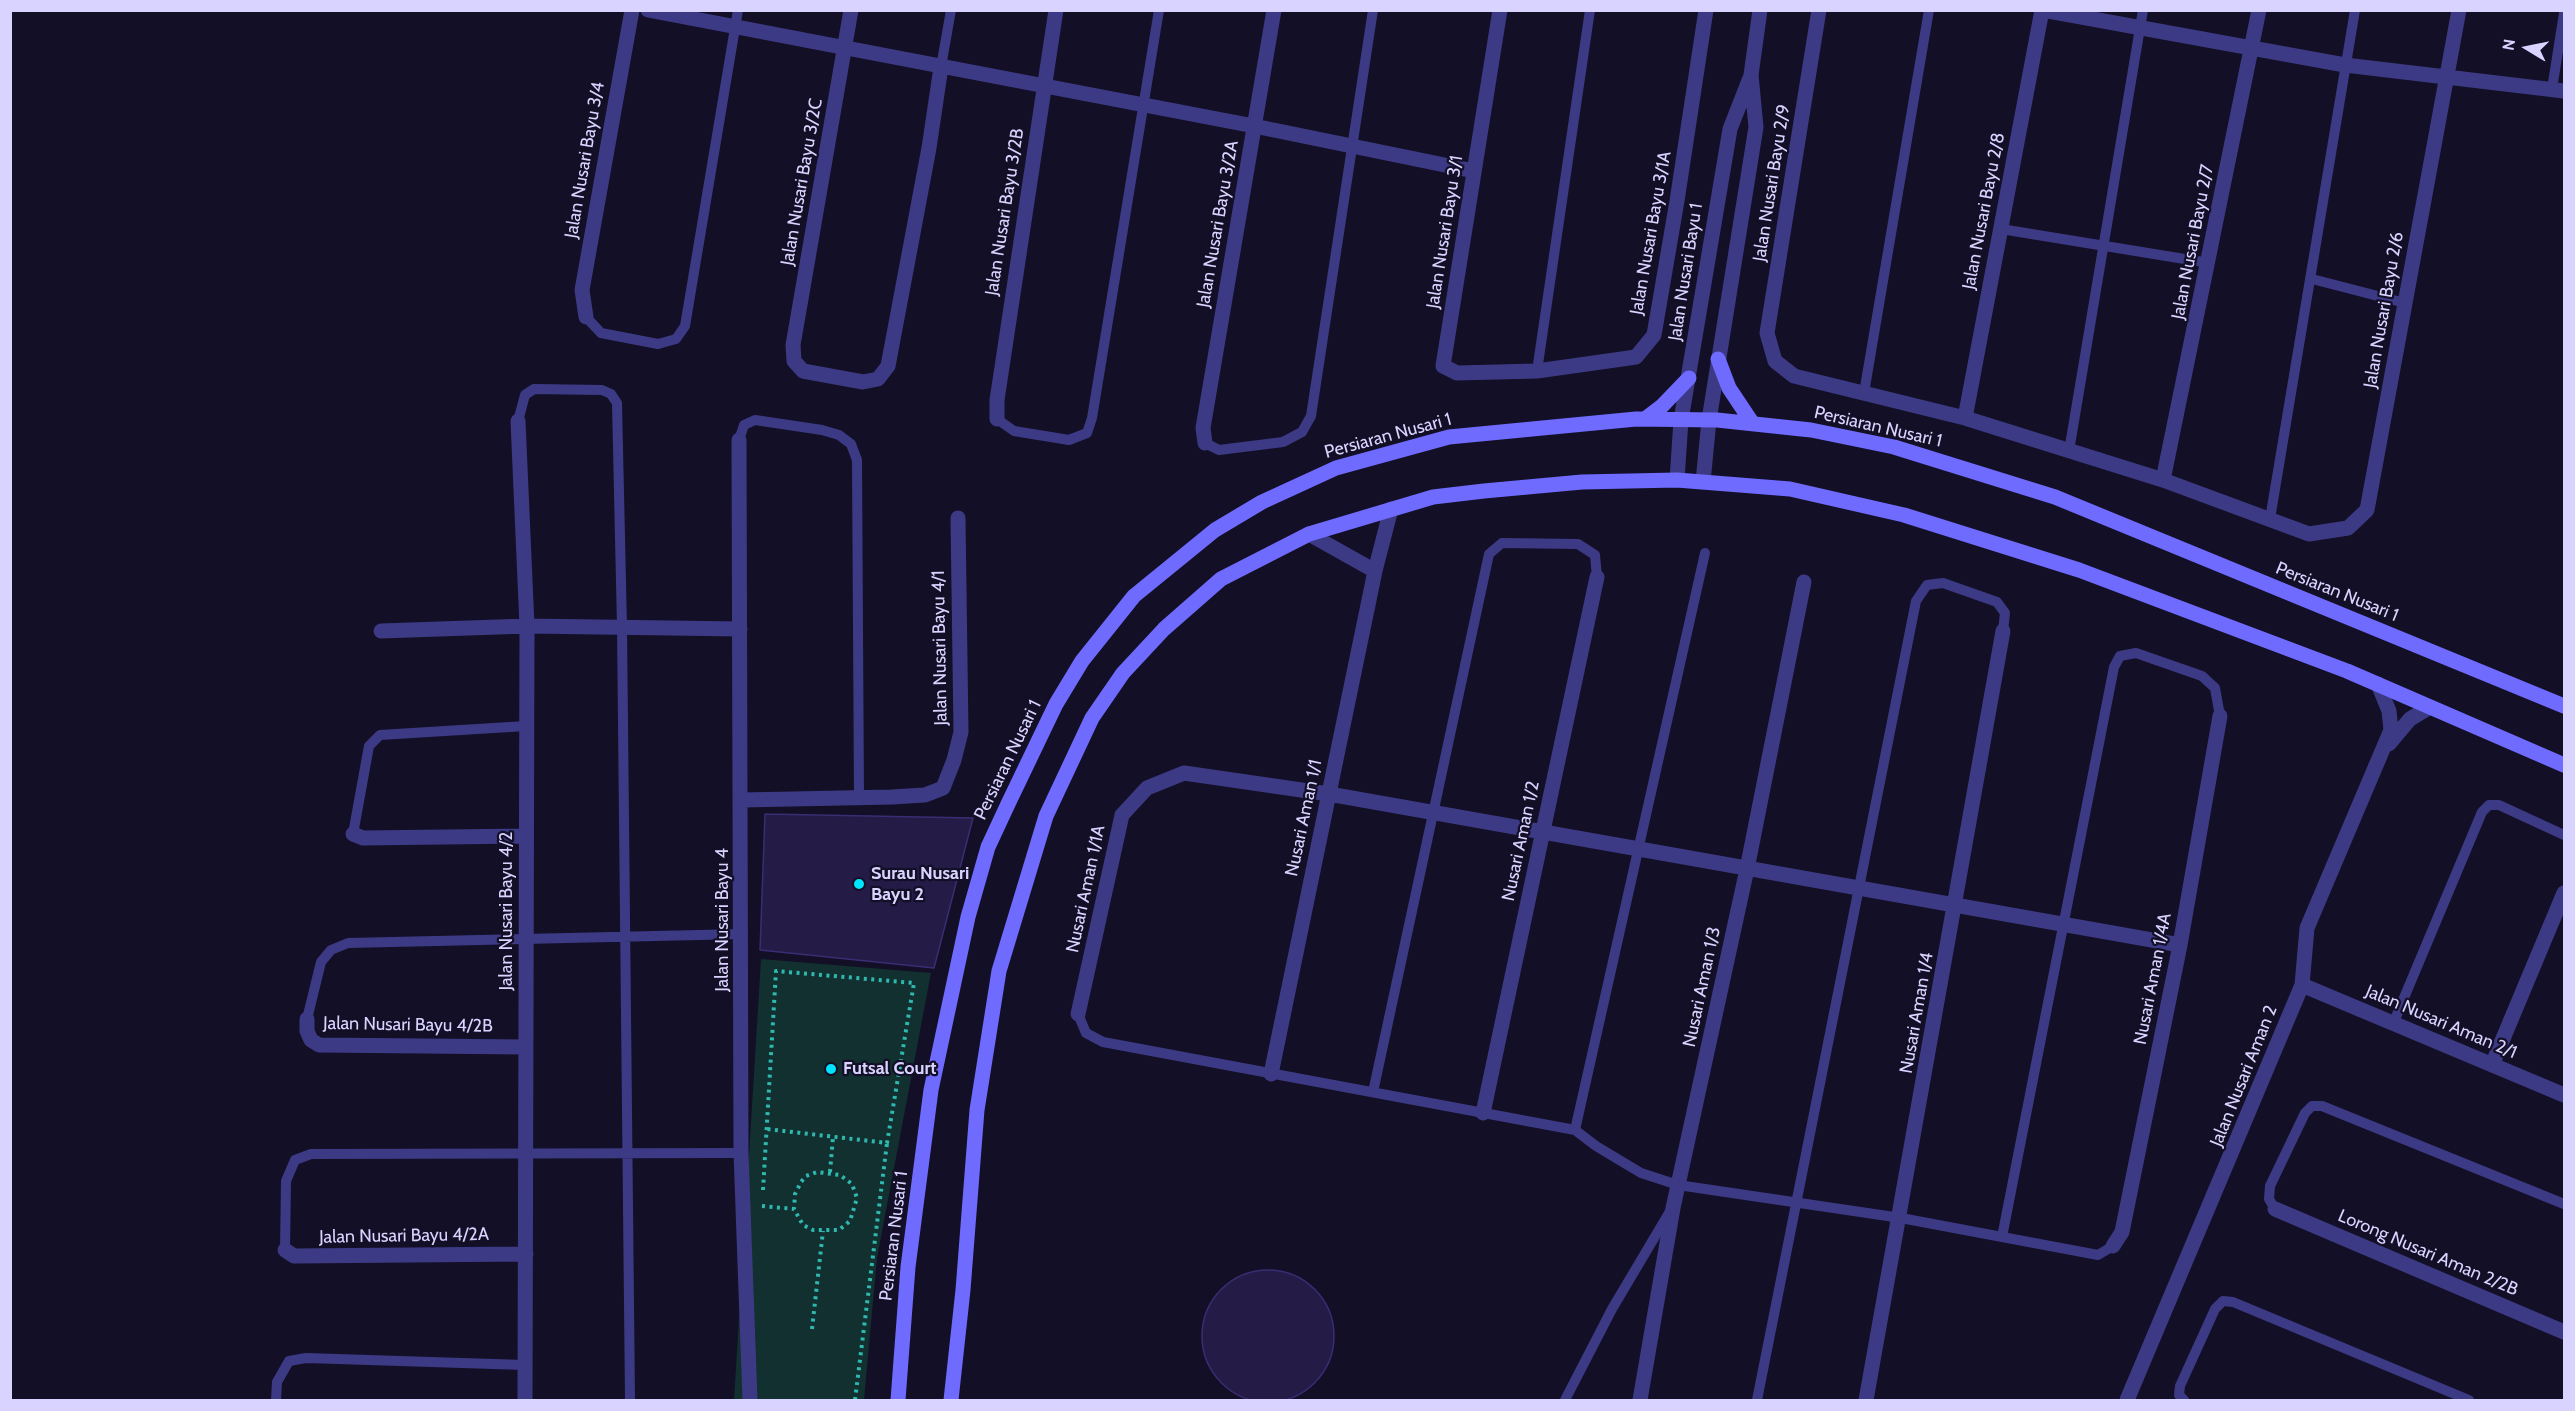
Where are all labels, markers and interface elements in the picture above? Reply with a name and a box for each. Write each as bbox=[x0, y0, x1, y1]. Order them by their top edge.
north arrow bbox=[2497, 18, 2557, 78]
text: N bbox=[2498, 38, 2519, 52]
street label: Jalan Nusari Bayu 3/4 bbox=[561, 80, 609, 240]
street label: Jalan Nusari Bayu 3/2C bbox=[777, 97, 827, 267]
street label: Jalan Nusari Bayu 2/9 bbox=[1749, 103, 1795, 263]
street label: Jalan Nusari Bayu 3/2B bbox=[981, 127, 1029, 297]
street label: Jalan Nusari Bayu 2/8 bbox=[1958, 131, 2010, 291]
street label: Jalan Nusari Bayu 3/2A bbox=[1193, 139, 1243, 309]
street label: Jalan Nusari Bayu 3/1A bbox=[1626, 150, 1676, 316]
street label: Jalan Nusari Bayu 3/1 bbox=[1422, 154, 1468, 310]
street label: Jalan Nusari Bayu 2/7 bbox=[2167, 163, 2219, 321]
street label: Jalan Nusari Bayu 1 bbox=[1664, 202, 1708, 342]
street label: Jalan Nusari Bayu 2/6 bbox=[2360, 230, 2408, 390]
street label: Persiaran Nusari 1 bbox=[1812, 402, 1944, 452]
street label: Persiaran Nusari 1 bbox=[1322, 409, 1454, 463]
street label: Persiaran Nusari 1 bbox=[2272, 558, 2402, 626]
street label: Jalan Nusari Bayu 4/1 bbox=[928, 570, 952, 726]
street label: Persiaran Nusari 1 bbox=[970, 697, 1046, 823]
street label: Nusari Aman 1/1 bbox=[1281, 758, 1327, 878]
street label: Nusari Aman 1/2 bbox=[1498, 779, 1544, 903]
street label: Nusari Aman 1/1A bbox=[1062, 823, 1110, 955]
street label: Jalan Nusari Bayu 4/2 bbox=[496, 832, 518, 990]
street label: Jalan Nusari Bayu 4 bbox=[712, 848, 734, 992]
place label: Surau Nusari Bayu 2 bbox=[871, 863, 969, 906]
marker: Surau Nusari Bayu 2 bbox=[852, 877, 866, 891]
street label: Nusari Aman 1/4A bbox=[2130, 911, 2176, 1047]
street label: Nusari Aman 1/3 bbox=[1679, 925, 1725, 1049]
street label: Nusari Aman 1/4 bbox=[1896, 951, 1938, 1075]
street label: Jalan Nusari Aman 2/1 bbox=[2362, 980, 2520, 1064]
street label: Jalan Nusari Aman 2 bbox=[2206, 1002, 2282, 1150]
street label: Jalan Nusari Bayu 4/2B bbox=[323, 1013, 493, 1037]
place label: Futsal Court bbox=[843, 1058, 937, 1080]
marker: Futsal Court bbox=[824, 1062, 838, 1076]
street label: Persiaran Nusari 1 bbox=[875, 1170, 913, 1302]
street label: Lorong Nusari Aman 2/2B bbox=[2335, 1205, 2521, 1301]
street label: Jalan Nusari Bayu 4/2A bbox=[319, 1224, 489, 1248]

